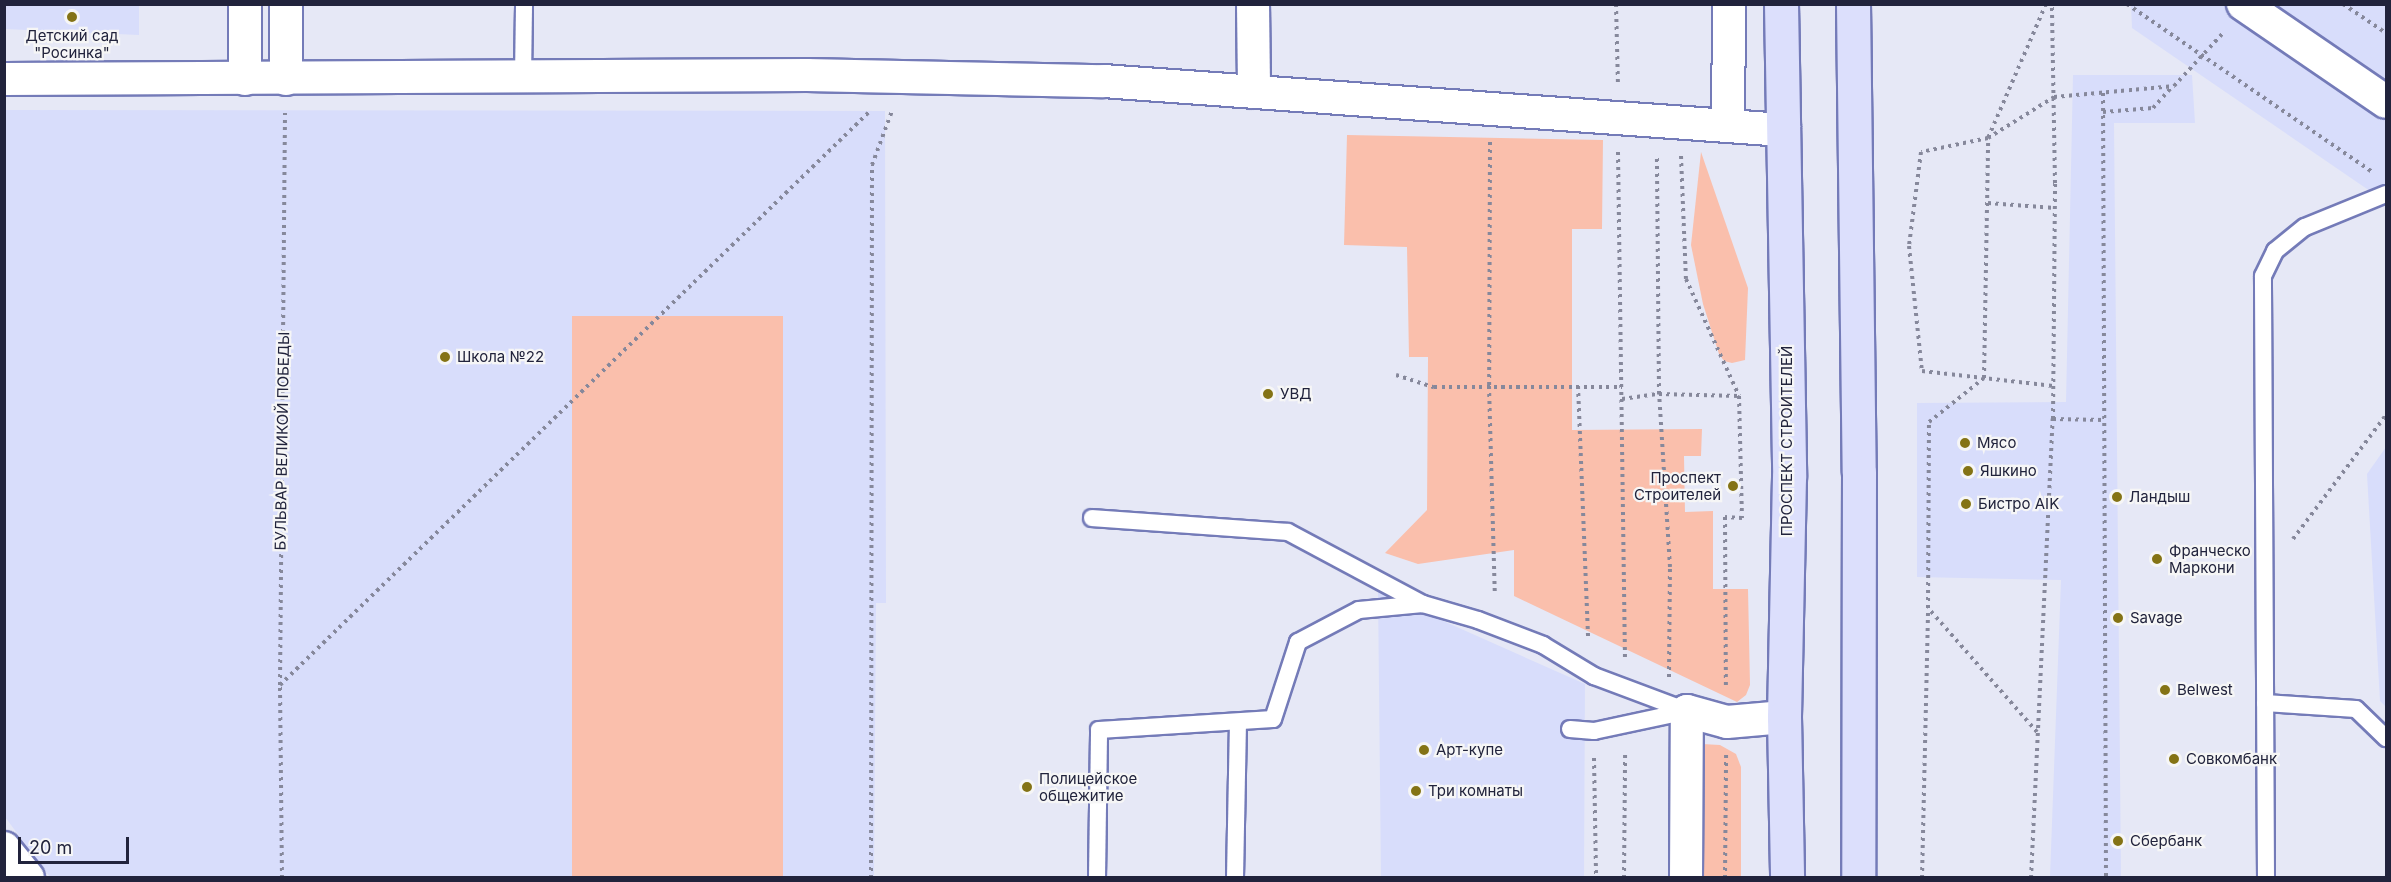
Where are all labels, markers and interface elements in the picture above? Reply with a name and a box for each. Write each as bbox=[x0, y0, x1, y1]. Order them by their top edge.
marker: Детский сад "Росинка" bbox=[65, 10, 79, 24]
place label: Детский сад "Росинка" bbox=[26, 26, 118, 61]
street label: БУЛЬВАР ВЕЛИКОЙ ПОБЕДЫ bbox=[271, 331, 293, 551]
street label: ПРОСПЕКТ СТРОИТЕЛЕЙ bbox=[1778, 346, 1796, 536]
place label: Школа №22 bbox=[457, 348, 544, 366]
marker: Школа №22 bbox=[438, 350, 452, 364]
place label: УВД bbox=[1280, 385, 1312, 403]
marker: УВД bbox=[1261, 387, 1275, 401]
place label: Мясо bbox=[1977, 434, 2016, 452]
marker: Мясо bbox=[1958, 436, 1972, 450]
place label: Яшкино bbox=[1980, 462, 2037, 480]
marker: Яшкино bbox=[1961, 464, 1975, 478]
place label: Проспект Строителей bbox=[1634, 468, 1721, 503]
marker: Проспект Строителей bbox=[1726, 479, 1740, 493]
place label: Ландыш bbox=[2129, 488, 2190, 506]
marker: Ландыш bbox=[2110, 490, 2124, 504]
place label: Бистро AIK bbox=[1978, 495, 2059, 513]
marker: Бистро AIK bbox=[1959, 497, 1973, 511]
place label: Франческо Маркони bbox=[2169, 541, 2251, 576]
marker: Франческо Маркони bbox=[2150, 552, 2164, 566]
place label: Savage bbox=[2130, 609, 2183, 627]
marker: Savage bbox=[2111, 611, 2125, 625]
place label: Belwest bbox=[2177, 681, 2233, 699]
marker: Belwest bbox=[2158, 683, 2172, 697]
place label: Арт-купе bbox=[1436, 741, 1503, 759]
marker: Арт-купе bbox=[1417, 743, 1431, 757]
place label: Совкомбанк bbox=[2186, 750, 2277, 768]
marker: Совкомбанк bbox=[2167, 752, 2181, 766]
place label: Полицейское общежитие bbox=[1039, 769, 1137, 804]
marker: Полицейское общежитие bbox=[1020, 780, 1034, 794]
place label: Три комнаты bbox=[1428, 782, 1523, 800]
marker: Три комнаты bbox=[1409, 784, 1423, 798]
scale bar bbox=[21, 825, 132, 863]
place label: Сбербанк bbox=[2130, 832, 2202, 850]
marker: Сбербанк bbox=[2111, 834, 2125, 848]
text: 20 m bbox=[29, 837, 72, 858]

